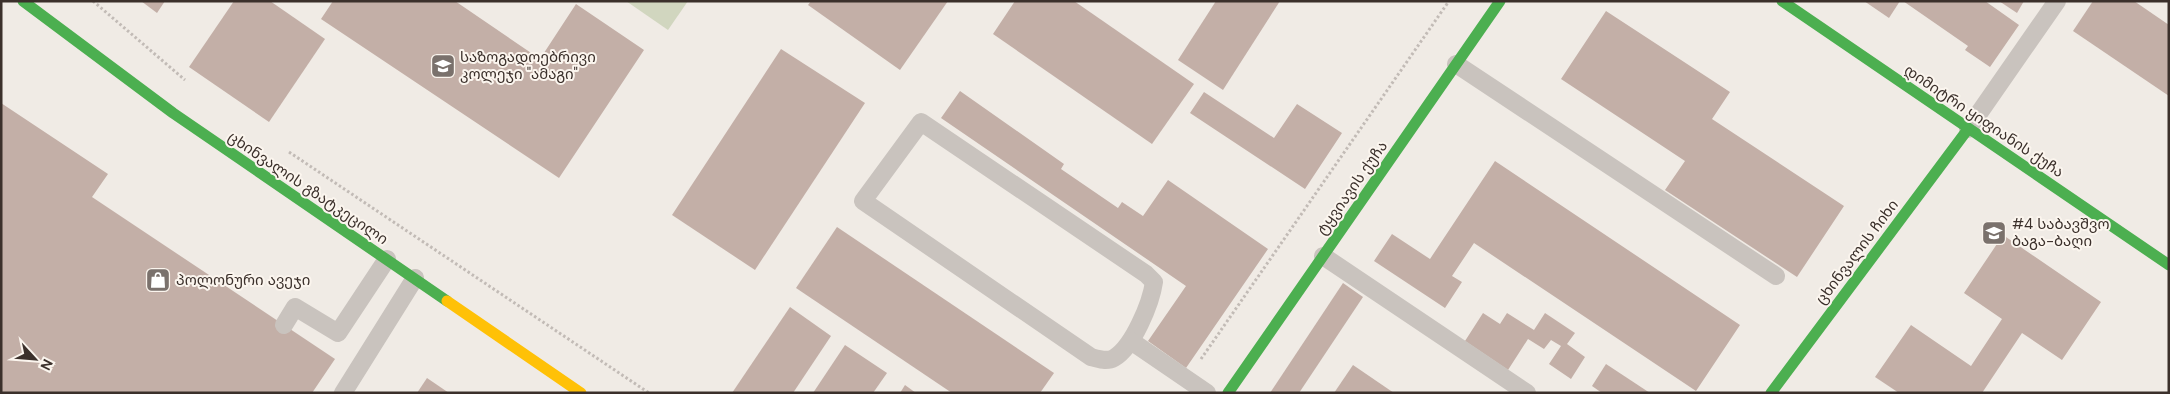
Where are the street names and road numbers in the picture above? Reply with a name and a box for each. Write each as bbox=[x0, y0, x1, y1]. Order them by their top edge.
street label: დიმიტრი ყიფიანის ქუჩა bbox=[1900, 60, 2068, 182]
street label: ცხინვალის გზატკეცილი bbox=[224, 127, 392, 249]
street label: ტყვიავის ქუჩა bbox=[1312, 137, 1392, 239]
street label: ცხინვალის ჩიხი bbox=[1811, 196, 1903, 308]

